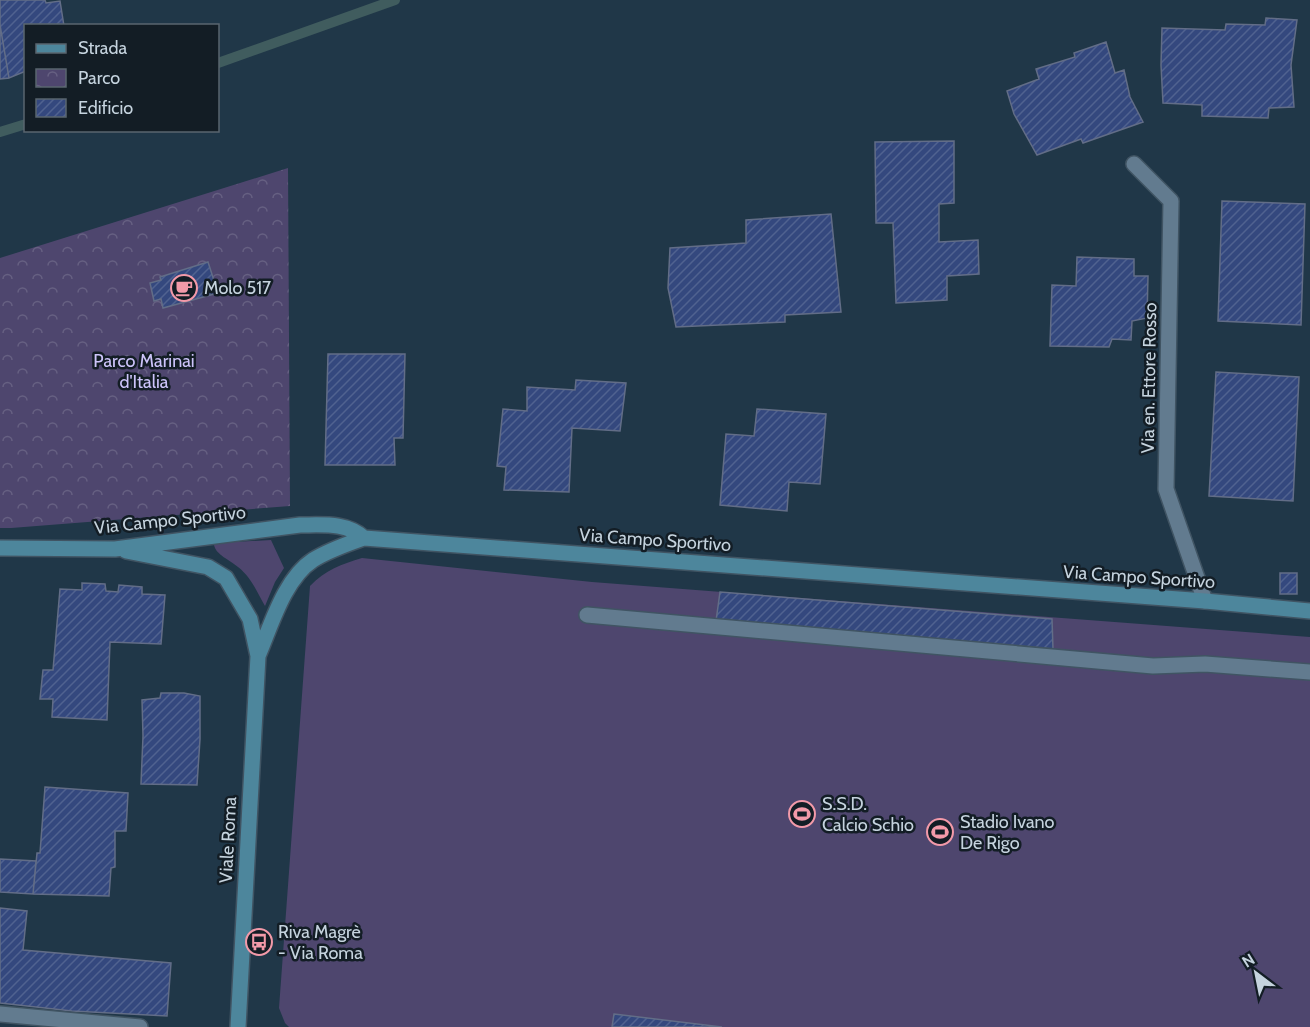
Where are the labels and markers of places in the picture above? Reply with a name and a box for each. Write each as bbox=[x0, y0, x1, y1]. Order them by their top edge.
cafe icon: Molo 517 bbox=[169, 273, 199, 303]
place label: Molo 517 bbox=[204, 277, 271, 299]
place label: S.S.D. Calcio Schio bbox=[822, 793, 914, 836]
sports icon: S.S.D. Calcio Schio bbox=[787, 799, 817, 829]
place label: Stadio Ivano De Rigo bbox=[960, 811, 1055, 854]
sports icon: Stadio Ivano De Rigo bbox=[925, 817, 955, 847]
place label: Riva Magrè - Via Roma bbox=[278, 921, 363, 964]
bus stop icon: Riva Magrè - Via Roma bbox=[244, 927, 274, 957]

